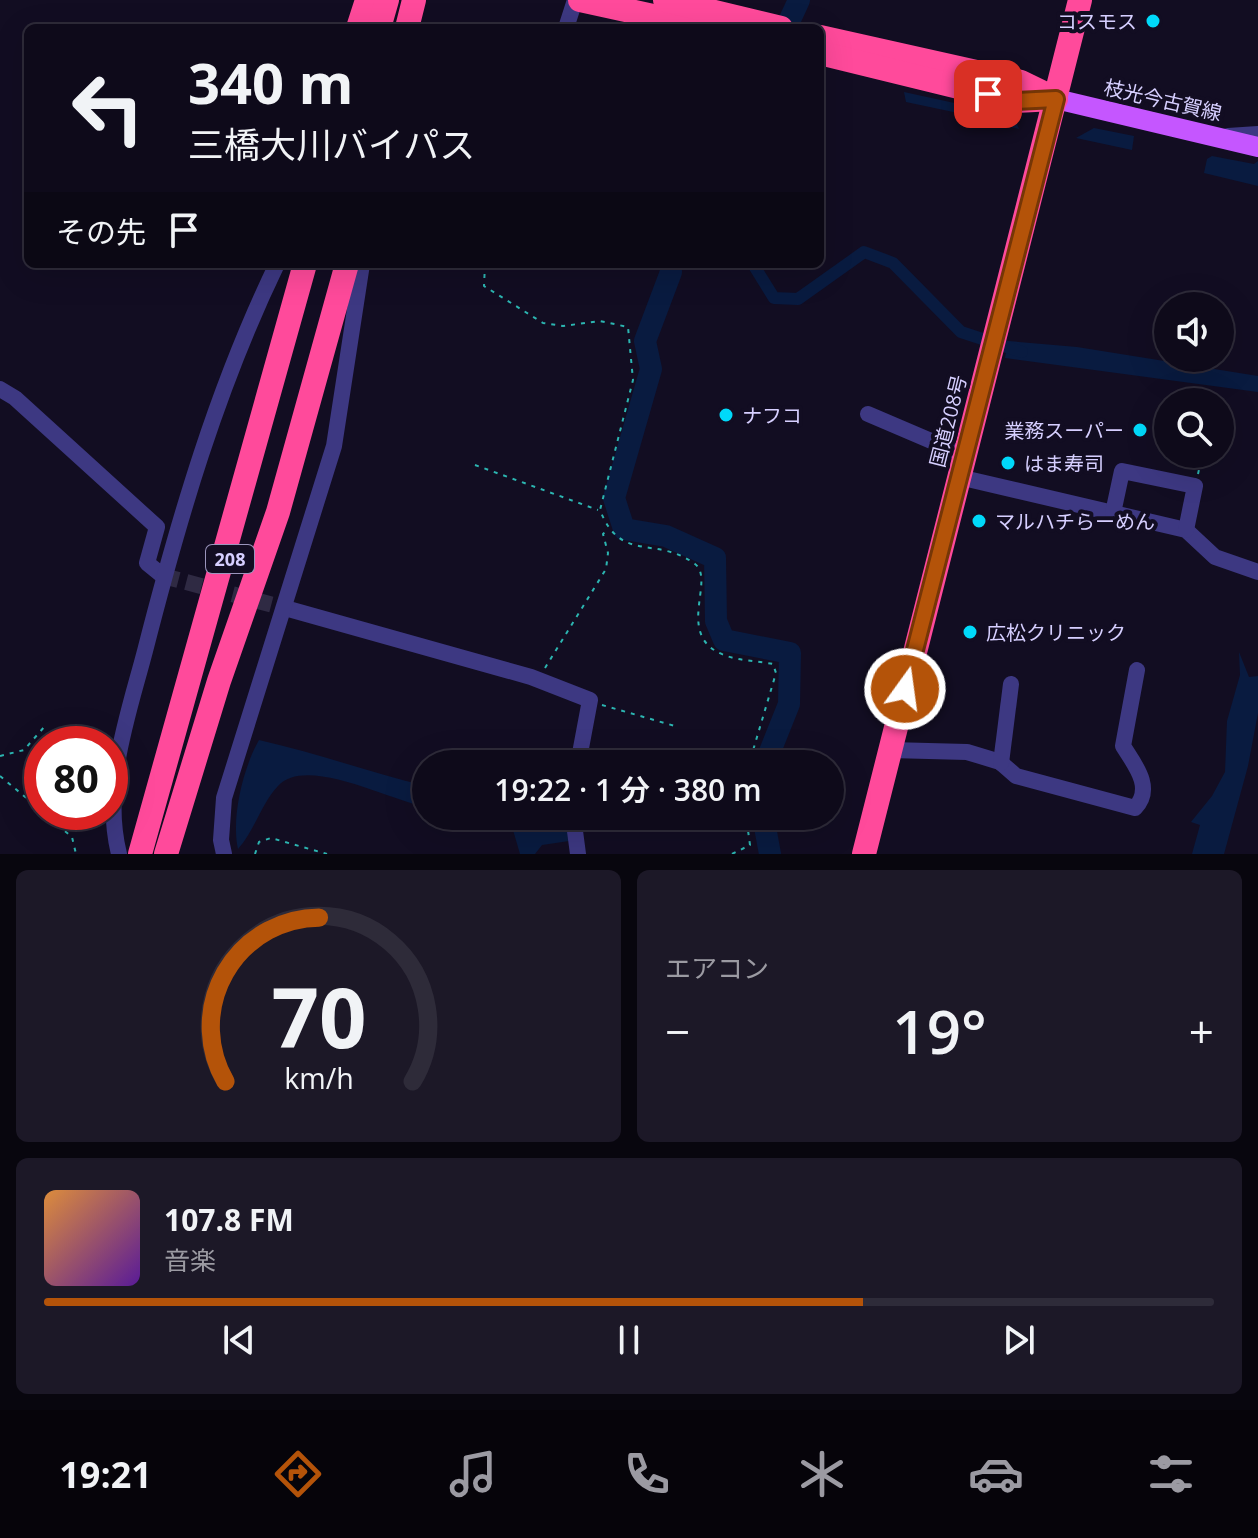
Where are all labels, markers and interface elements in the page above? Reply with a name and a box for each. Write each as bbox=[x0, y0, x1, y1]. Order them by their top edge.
place label: コスモス bbox=[1057, 8, 1137, 35]
marker: コスモス bbox=[1144, 12, 1162, 30]
text: 340 m bbox=[188, 44, 354, 120]
icon: left bbox=[56, 56, 160, 160]
pin bbox=[954, 60, 1022, 128]
icon: arrive bbox=[966, 72, 1010, 116]
street label: 枝光今古賀線 bbox=[1102, 73, 1224, 127]
text: 三橋大川バイパス bbox=[188, 120, 475, 169]
icon: arrive bbox=[162, 208, 206, 252]
text: その先 bbox=[56, 211, 146, 252]
map controls bbox=[1154, 292, 1234, 468]
button: sound bbox=[1154, 292, 1234, 372]
street label: 国道208号 bbox=[923, 372, 973, 470]
button: search bbox=[1154, 388, 1234, 468]
place label: ナフコ bbox=[742, 402, 802, 429]
marker: ナフコ bbox=[717, 406, 735, 424]
place label: 業務スーパー bbox=[1004, 417, 1124, 444]
marker: 業務スーパー bbox=[1131, 421, 1149, 439]
place label: はま寿司 bbox=[1024, 450, 1104, 477]
marker: はま寿司 bbox=[999, 454, 1017, 472]
place label: マルハチらーめん bbox=[995, 508, 1155, 535]
marker: マルハチらーめん bbox=[970, 512, 988, 530]
road number: 208 bbox=[206, 545, 254, 573]
place label: 広松クリニック bbox=[986, 619, 1126, 646]
marker: 広松クリニック bbox=[961, 623, 979, 641]
position arrow bbox=[863, 647, 947, 731]
speed limit sign: 80 bbox=[24, 726, 128, 830]
text: 19:22 · 1 分 · 380 m bbox=[494, 769, 762, 810]
text: エアコン bbox=[665, 950, 769, 986]
text: 70 bbox=[271, 959, 366, 1072]
text: 19° bbox=[892, 990, 987, 1072]
text: − bbox=[665, 1001, 690, 1061]
text: + bbox=[1189, 1001, 1214, 1061]
text: km/h bbox=[284, 1058, 353, 1097]
text: 107.8 FM bbox=[164, 1199, 294, 1240]
text: 音楽 bbox=[164, 1242, 216, 1278]
icon: previous bbox=[217, 1318, 261, 1362]
icon: pause bbox=[607, 1318, 651, 1362]
icon: next bbox=[997, 1318, 1041, 1362]
icon: directions bbox=[270, 1446, 326, 1502]
icon: music bbox=[445, 1446, 501, 1502]
icon: phone bbox=[619, 1446, 675, 1502]
icon: climate bbox=[794, 1446, 850, 1502]
icon: car bbox=[968, 1446, 1024, 1502]
icon: filters bbox=[1143, 1446, 1199, 1502]
text: 19:21 bbox=[59, 1450, 152, 1499]

